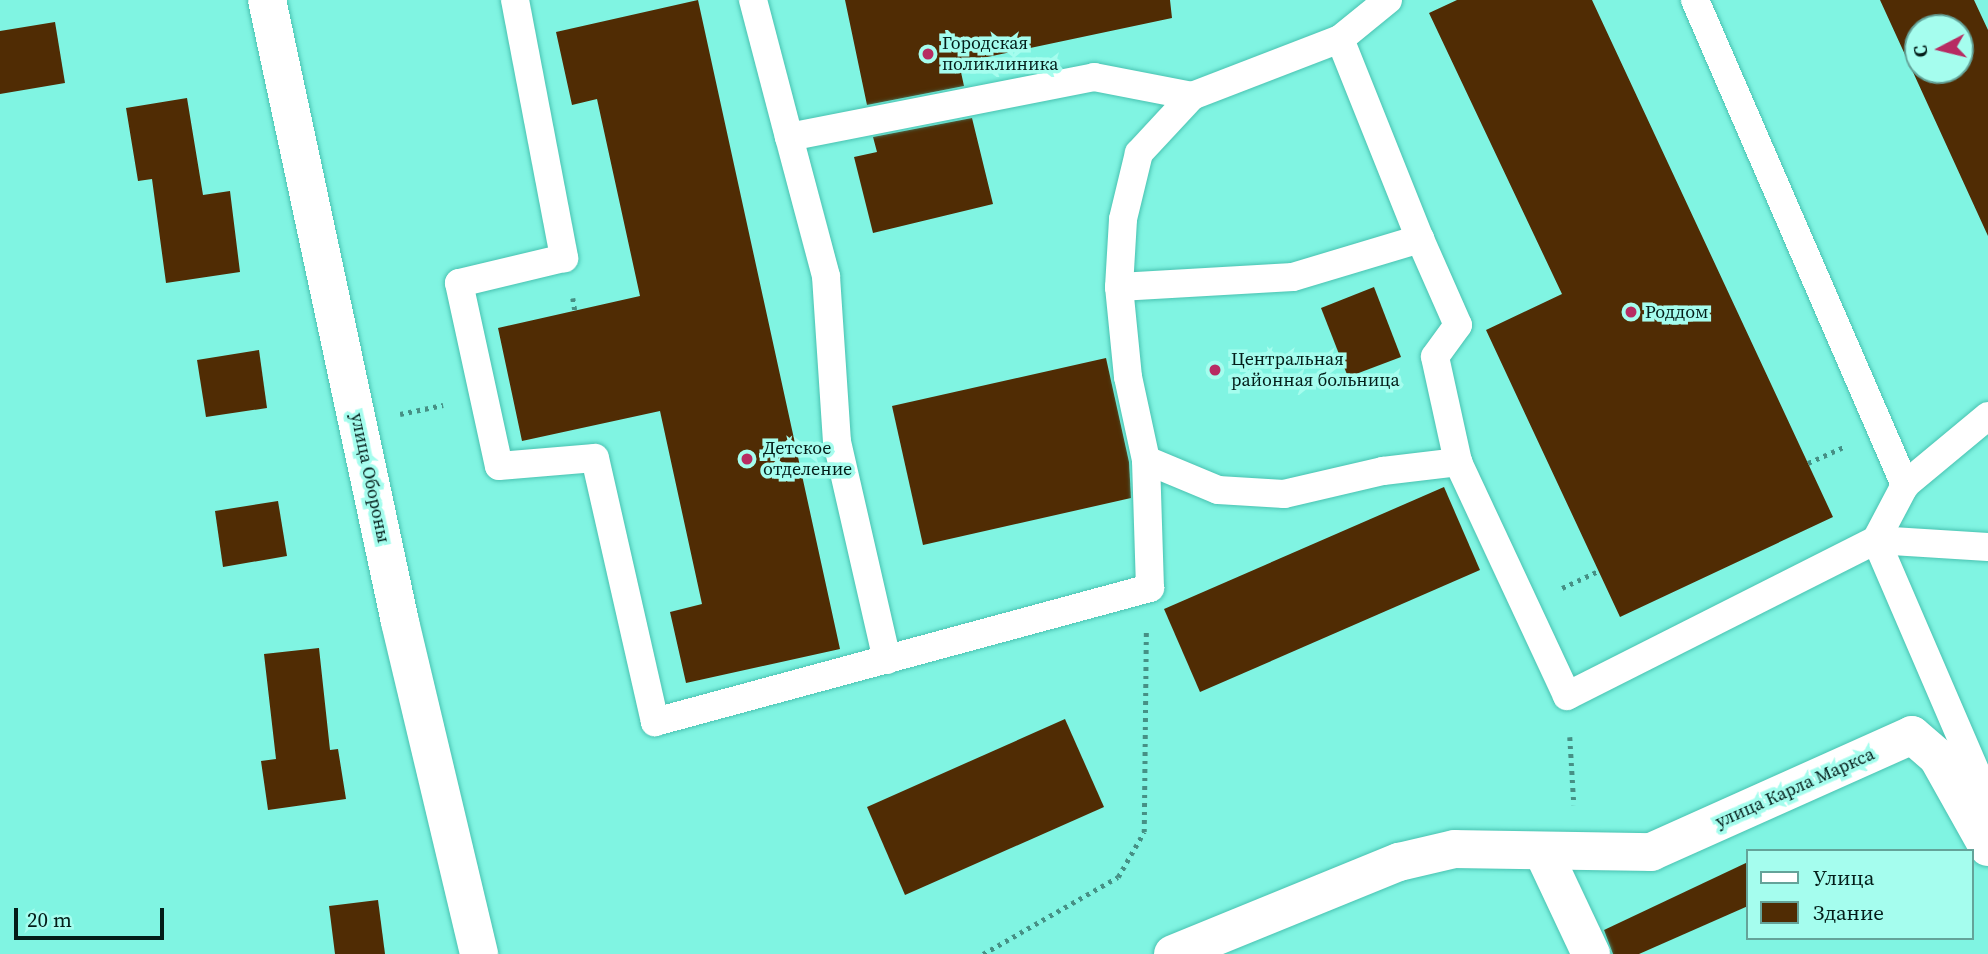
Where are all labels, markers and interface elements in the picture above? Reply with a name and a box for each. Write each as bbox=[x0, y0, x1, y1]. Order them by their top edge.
north arrow bbox=[1904, 14, 1974, 84]
place label: Городская поликлиника bbox=[942, 33, 1058, 76]
text: С bbox=[1907, 44, 1934, 59]
marker: Городская поликлиника bbox=[920, 46, 936, 62]
place label: Роддом bbox=[1645, 301, 1708, 323]
marker: Роддом bbox=[1623, 304, 1639, 320]
place label: Центральная районная больница bbox=[1231, 349, 1400, 392]
marker: Центральная районная больница bbox=[1205, 360, 1225, 380]
street label: улица Обороны bbox=[346, 411, 394, 545]
place label: Детское отделение bbox=[763, 438, 852, 480]
marker: Детское отделение bbox=[737, 449, 757, 469]
street label: улица Карла Маркса bbox=[1712, 743, 1878, 833]
legend bbox=[1746, 849, 1974, 940]
text: Улица bbox=[1813, 863, 1874, 892]
scale bar bbox=[18, 894, 168, 938]
text: Здание bbox=[1813, 898, 1884, 927]
text: 20 m bbox=[27, 905, 72, 934]

